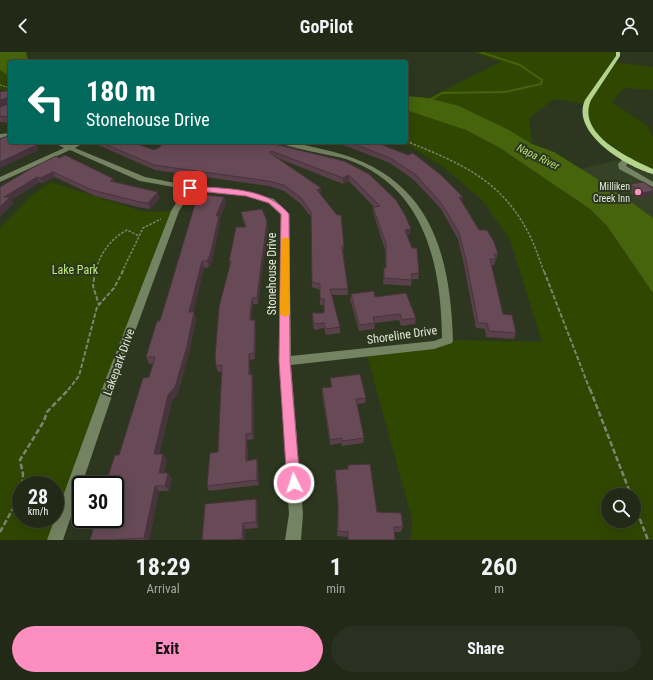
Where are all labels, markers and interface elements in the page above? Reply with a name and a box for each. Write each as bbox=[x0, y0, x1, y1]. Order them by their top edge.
icon: back bbox=[12, 15, 34, 37]
icon: person bbox=[619, 15, 641, 37]
text: GoPilot bbox=[300, 16, 353, 37]
text: 180 m bbox=[86, 75, 156, 108]
icon: left bbox=[20, 76, 72, 128]
text: Stonehouse Drive bbox=[86, 109, 210, 130]
water label: Napa River bbox=[515, 141, 562, 173]
pin bbox=[173, 171, 207, 205]
icon: arrive bbox=[179, 177, 201, 199]
place label: Milliken Creek Inn bbox=[593, 181, 630, 204]
marker: Milliken Creek Inn bbox=[633, 187, 643, 197]
street label: Stonehouse Drive bbox=[265, 232, 279, 315]
park label: Lake Park bbox=[52, 263, 99, 277]
street label: Shoreline Drive bbox=[366, 323, 438, 347]
street label: Lakepark Drive bbox=[100, 326, 138, 397]
position arrow bbox=[273, 462, 315, 504]
speed limit sign: 30 bbox=[72, 476, 124, 528]
text: 28 bbox=[28, 485, 48, 509]
map controls bbox=[601, 488, 641, 528]
button: search bbox=[601, 488, 641, 528]
text: km/h bbox=[28, 506, 48, 517]
text: 18:29 bbox=[136, 553, 191, 581]
text: 1 bbox=[330, 553, 342, 581]
text: 260 bbox=[481, 553, 517, 581]
text: Arrival bbox=[147, 581, 180, 596]
text: min bbox=[326, 581, 345, 596]
text: m bbox=[494, 581, 504, 596]
button: Exit bbox=[12, 626, 323, 672]
button: Share bbox=[331, 626, 641, 672]

